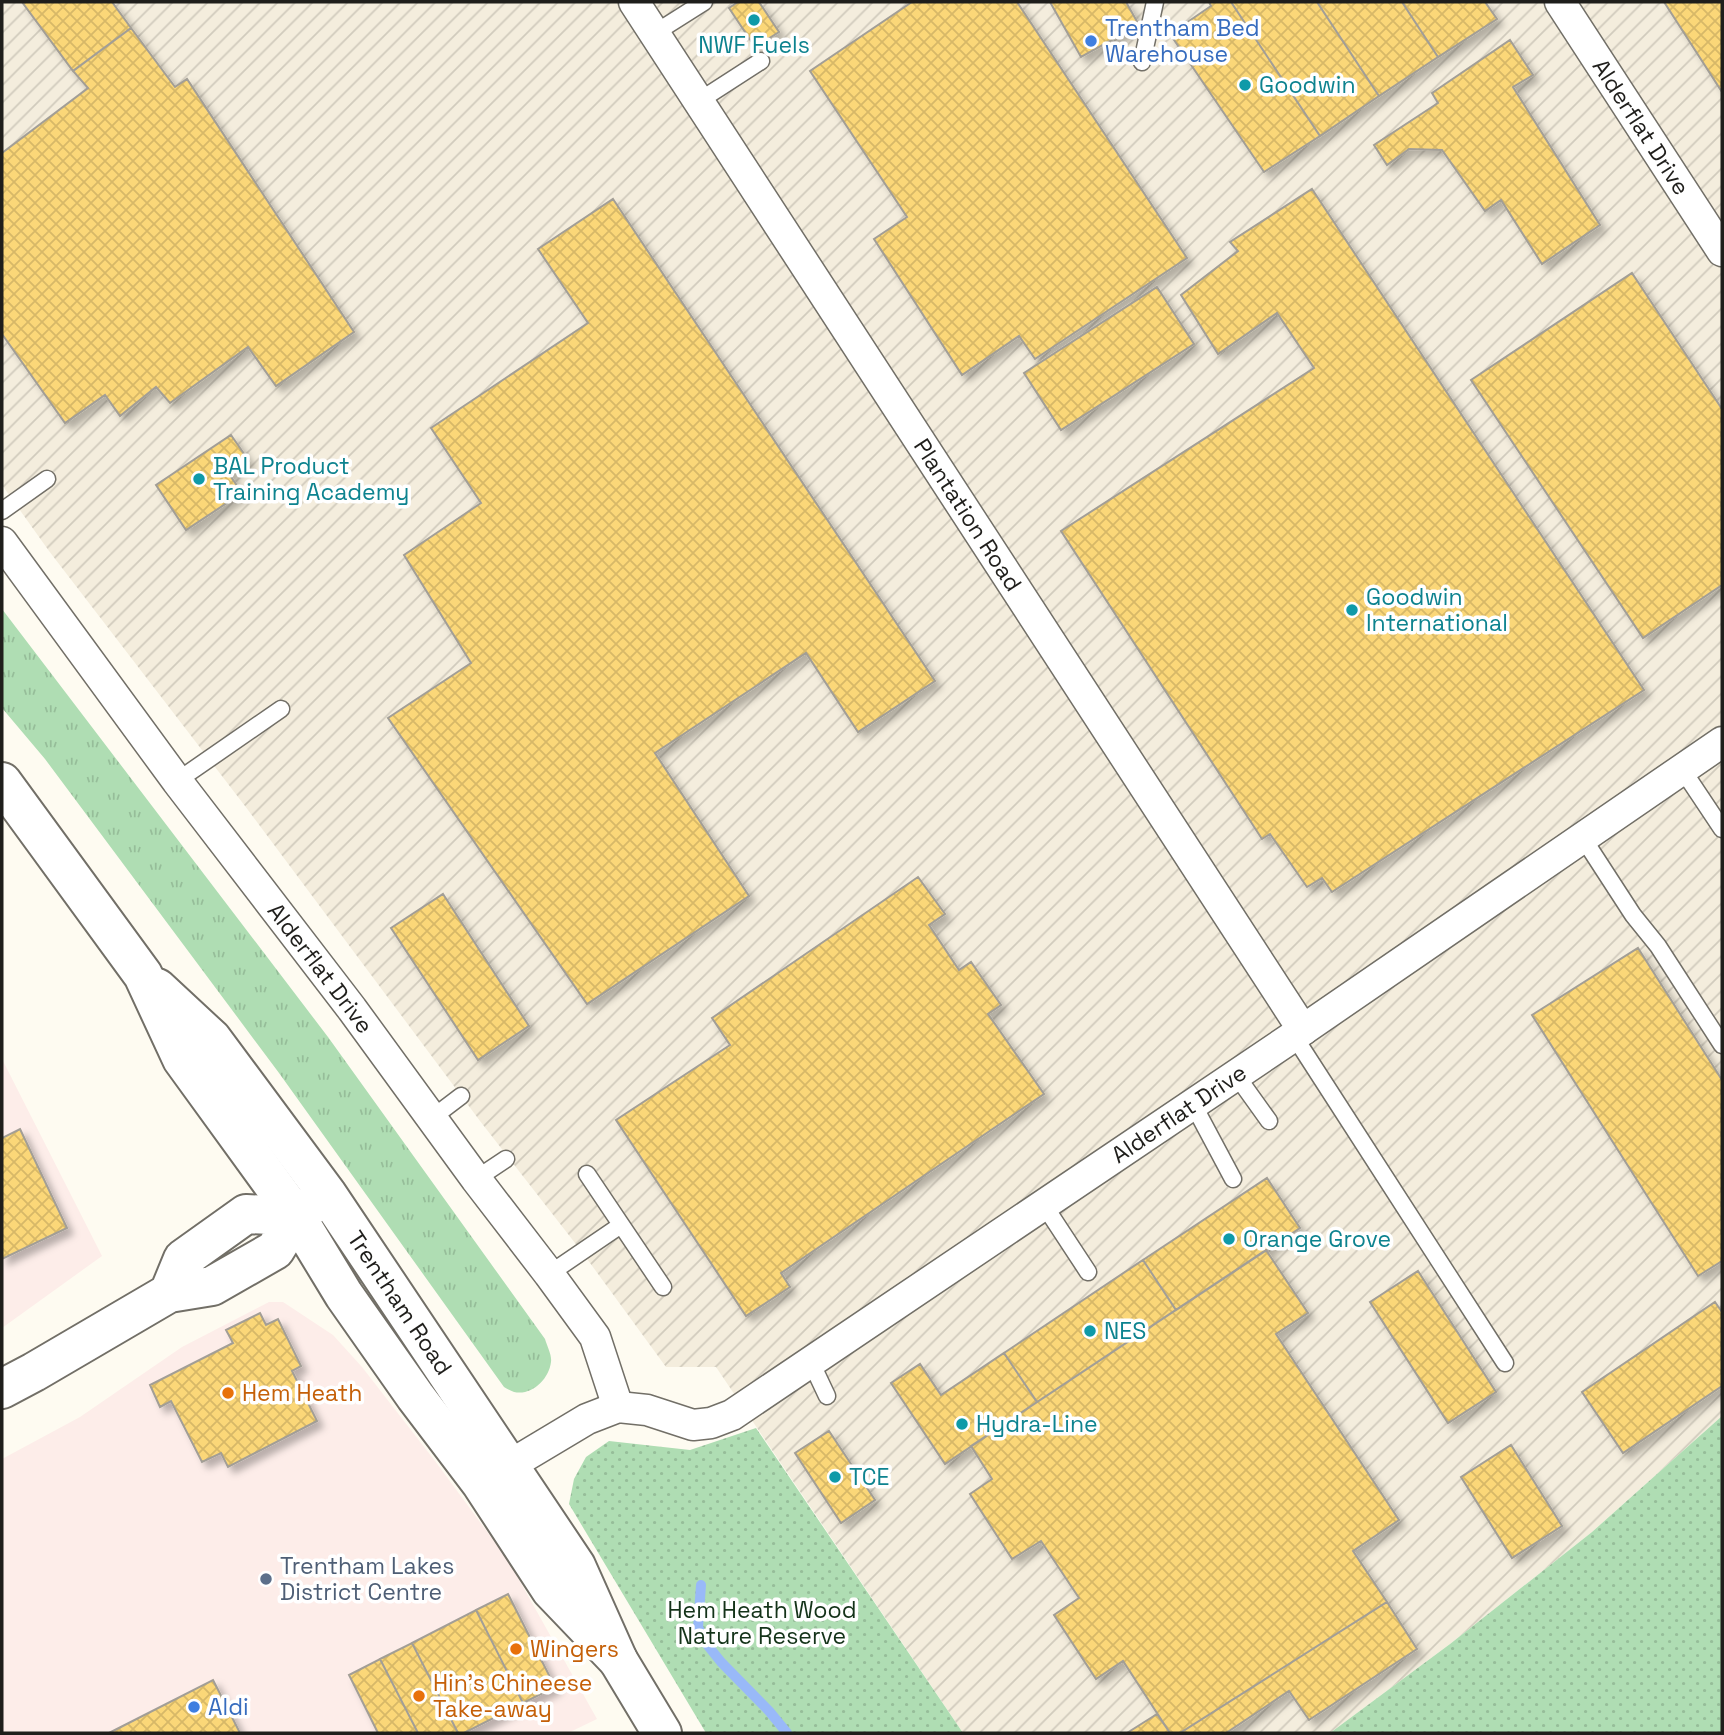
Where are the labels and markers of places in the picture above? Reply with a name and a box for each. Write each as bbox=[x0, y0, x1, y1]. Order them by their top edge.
marker: NWF Fuels bbox=[746, 12, 762, 28]
place label: Trentham Bed Warehouse bbox=[1105, 13, 1260, 69]
place label: NWF Fuels bbox=[698, 30, 810, 60]
marker: Trentham Bed Warehouse bbox=[1083, 33, 1099, 49]
place label: Goodwin bbox=[1259, 70, 1356, 100]
marker: Goodwin bbox=[1237, 77, 1253, 93]
place label: BAL Product Training Academy bbox=[213, 451, 409, 507]
marker: BAL Product Training Academy bbox=[191, 471, 207, 487]
place label: Goodwin International bbox=[1366, 582, 1508, 638]
marker: Goodwin International bbox=[1344, 602, 1360, 618]
place label: Orange Grove bbox=[1243, 1224, 1391, 1254]
marker: Orange Grove bbox=[1221, 1231, 1237, 1247]
place label: NES bbox=[1104, 1316, 1146, 1346]
marker: NES bbox=[1082, 1323, 1098, 1339]
place label: Hem Heath bbox=[242, 1378, 362, 1408]
marker: Hem Heath bbox=[220, 1385, 236, 1401]
place label: Hydra-Line bbox=[976, 1409, 1098, 1439]
marker: Hydra-Line bbox=[954, 1416, 970, 1432]
place label: TCE bbox=[849, 1462, 890, 1492]
marker: TCE bbox=[827, 1469, 843, 1485]
place label: Trentham Lakes District Centre bbox=[280, 1551, 454, 1607]
marker: Trentham Lakes District Centre bbox=[258, 1571, 274, 1587]
place label: Wingers bbox=[530, 1634, 619, 1664]
marker: Wingers bbox=[508, 1641, 524, 1657]
place label: Hin's Chineese Take-away bbox=[433, 1668, 592, 1724]
marker: Hin's Chineese Take-away bbox=[411, 1688, 427, 1704]
place label: Aldi bbox=[208, 1692, 249, 1722]
marker: Aldi bbox=[186, 1699, 202, 1715]

